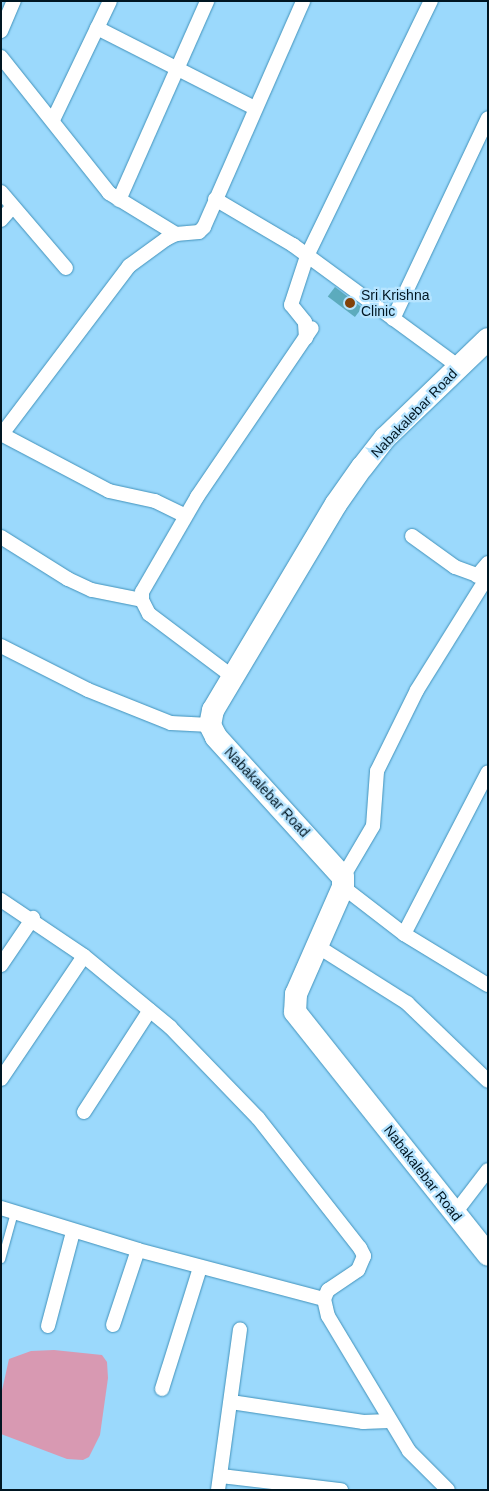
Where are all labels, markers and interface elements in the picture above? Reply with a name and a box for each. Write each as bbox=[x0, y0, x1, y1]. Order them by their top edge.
place label: Sri Krishna Clinic bbox=[361, 287, 429, 320]
marker: Sri Krishna Clinic bbox=[343, 296, 357, 310]
street label: Nabakalebar Road bbox=[367, 365, 461, 461]
street label: Nabakalebar Road bbox=[221, 744, 313, 840]
street label: Nabakalebar Road bbox=[380, 1122, 466, 1224]

